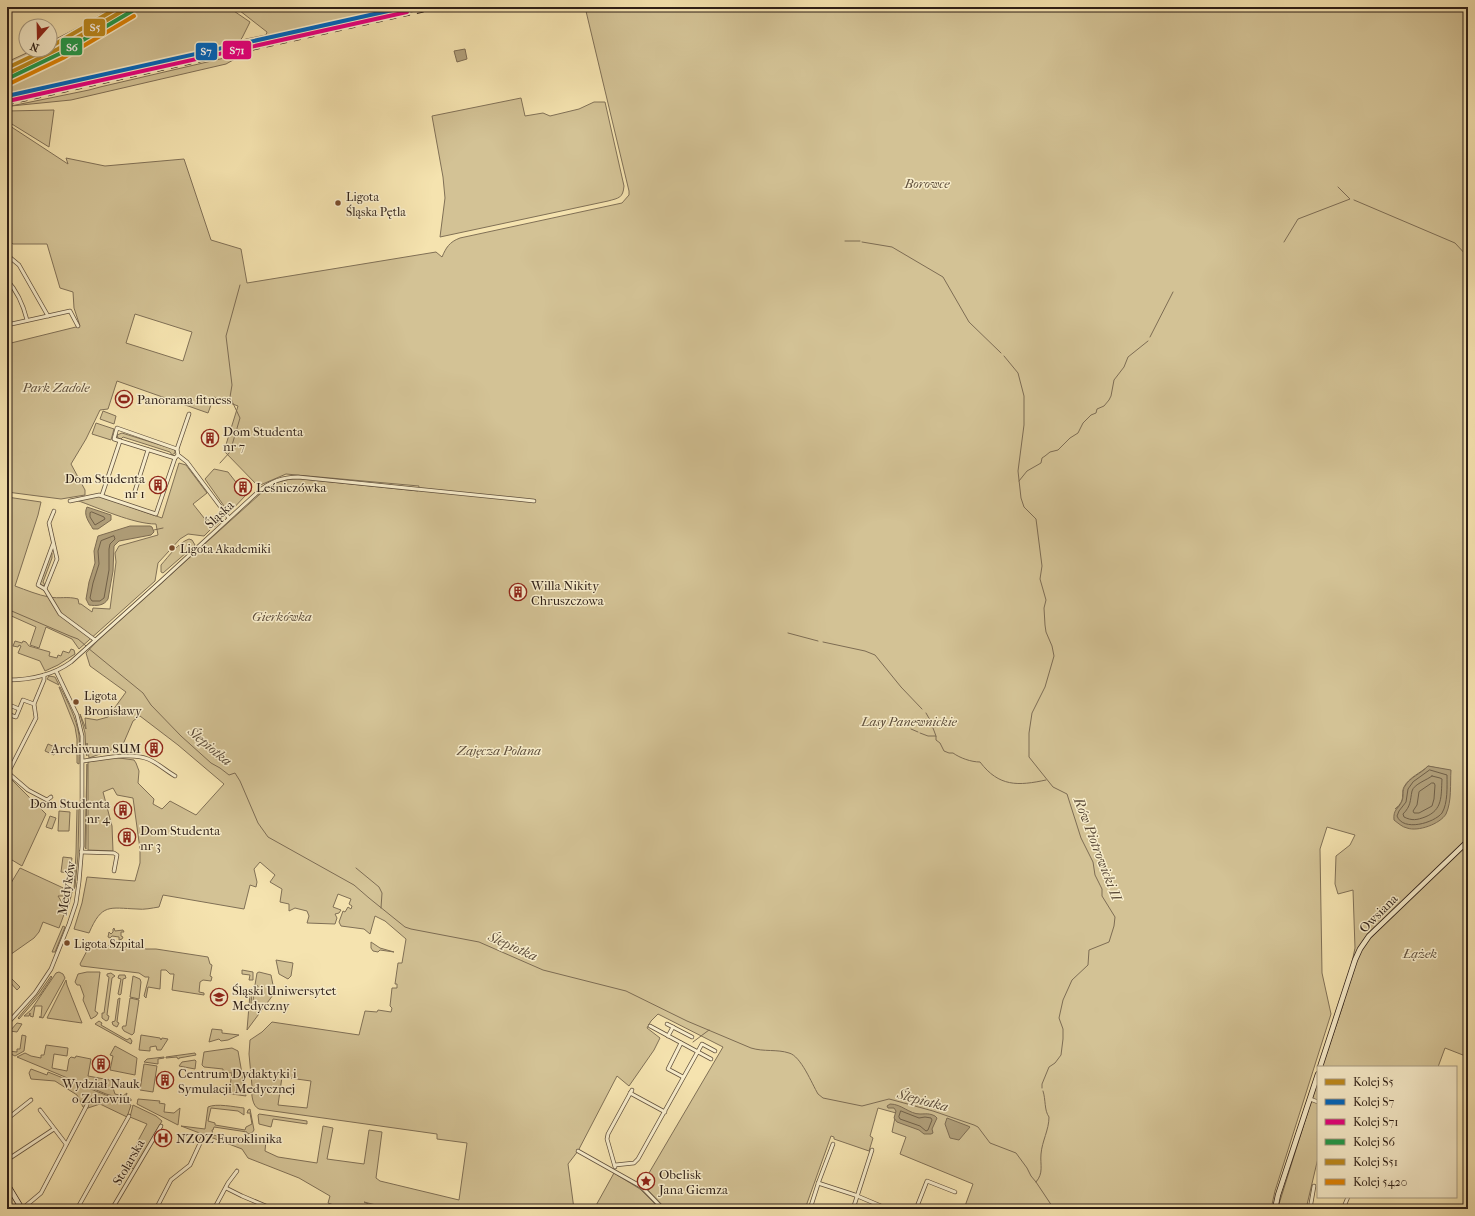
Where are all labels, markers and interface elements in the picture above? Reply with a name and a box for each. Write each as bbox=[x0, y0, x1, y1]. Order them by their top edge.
north arrow bbox=[18, 18, 58, 58]
line badge: S5 bbox=[83, 18, 106, 37]
text: S5 bbox=[90, 21, 100, 34]
line badge: S6 bbox=[60, 37, 83, 56]
text: N bbox=[28, 39, 41, 54]
line badge: S71 bbox=[222, 40, 252, 60]
text: S6 bbox=[66, 41, 79, 54]
line badge: S7 bbox=[195, 42, 218, 61]
text: S71 bbox=[230, 44, 245, 57]
text: S7 bbox=[201, 45, 212, 58]
park label: Borowce bbox=[904, 176, 950, 191]
place label: Ligota Śląska Pętla bbox=[346, 190, 406, 219]
marker: Ligota Śląska Pętla bbox=[333, 198, 343, 208]
park label: Park Zadole bbox=[22, 380, 90, 395]
sports icon: Panorama fitness bbox=[114, 389, 134, 409]
place label: Panorama fitness bbox=[137, 392, 231, 407]
place label: Dom Studenta nr 7 bbox=[223, 424, 304, 454]
building icon: Dom Studenta nr 7 bbox=[200, 428, 220, 448]
place label: Dom Studenta nr 1 bbox=[65, 471, 146, 501]
building icon: Dom Studenta nr 1 bbox=[148, 475, 168, 495]
building icon: Leśniczówka bbox=[233, 477, 253, 497]
place label: Leśniczówka bbox=[256, 480, 327, 495]
street label: Śląska bbox=[202, 497, 238, 531]
place label: Ligota Akademiki bbox=[180, 542, 271, 556]
marker: Ligota Akademiki bbox=[167, 543, 177, 553]
place label: Willa Nikity Chruszczowa bbox=[530, 578, 605, 608]
building icon: Willa Nikity Chruszczowa bbox=[508, 582, 528, 602]
park label: Gierkówka bbox=[252, 609, 312, 624]
place label: Ligota Bronisławy bbox=[84, 689, 142, 718]
marker: Ligota Bronisławy bbox=[71, 697, 81, 707]
park label: Lasy Panewnickie bbox=[860, 714, 958, 729]
water label: Ślepiotka bbox=[184, 722, 236, 770]
building icon: Archiwum SUM bbox=[144, 738, 164, 758]
place label: Archiwum SUM bbox=[50, 741, 141, 756]
park label: Zajęcza Polana bbox=[456, 743, 541, 758]
water label: Rów Piotrowicki II bbox=[1070, 794, 1126, 905]
place label: Dom Studenta nr 4 bbox=[30, 796, 111, 826]
building icon: Dom Studenta nr 4 bbox=[113, 800, 133, 820]
place label: Dom Studenta nr 3 bbox=[140, 823, 221, 853]
building icon: Dom Studenta nr 3 bbox=[117, 827, 137, 847]
street label: Medyków bbox=[54, 860, 79, 916]
street label: Owsiana bbox=[1356, 890, 1401, 936]
water label: Ślepiotka bbox=[485, 927, 540, 965]
place label: Ligota Szpital bbox=[74, 937, 145, 951]
marker: Ligota Szpital bbox=[62, 938, 72, 948]
park label: Łążek bbox=[1402, 946, 1437, 961]
place label: Śląski Uniwersytet Medyczny bbox=[232, 983, 337, 1013]
school or university icon: Śląski Uniwersytet Medyczny bbox=[209, 987, 229, 1007]
building icon: Wydział Nauk o Zdrowiu bbox=[91, 1054, 111, 1074]
place label: Centrum Dydaktyki i Symulacji Medycznej bbox=[178, 1066, 297, 1096]
legend bbox=[1317, 1066, 1457, 1198]
building icon: Centrum Dydaktyki i Symulacji Medycznej bbox=[155, 1070, 175, 1090]
text: Kolej S5 bbox=[1353, 1075, 1394, 1089]
place label: Wydział Nauk o Zdrowiu bbox=[61, 1076, 140, 1106]
water label: Ślepiotka bbox=[895, 1084, 950, 1115]
text: Kolej S7 bbox=[1353, 1095, 1395, 1109]
text: Kolej S71 bbox=[1353, 1115, 1399, 1129]
hospital icon: NZOZ Euroklinika bbox=[153, 1128, 173, 1148]
place label: NZOZ Euroklinika bbox=[176, 1131, 283, 1146]
text: Kolej S6 bbox=[1353, 1135, 1396, 1149]
street label: Stolarska bbox=[109, 1136, 148, 1188]
text: Kolej S51 bbox=[1353, 1155, 1398, 1169]
place label: Obelisk Jana Giemza bbox=[658, 1167, 729, 1197]
place icon: Obelisk Jana Giemza bbox=[636, 1171, 656, 1191]
text: Kolej 5420 bbox=[1353, 1175, 1407, 1189]

